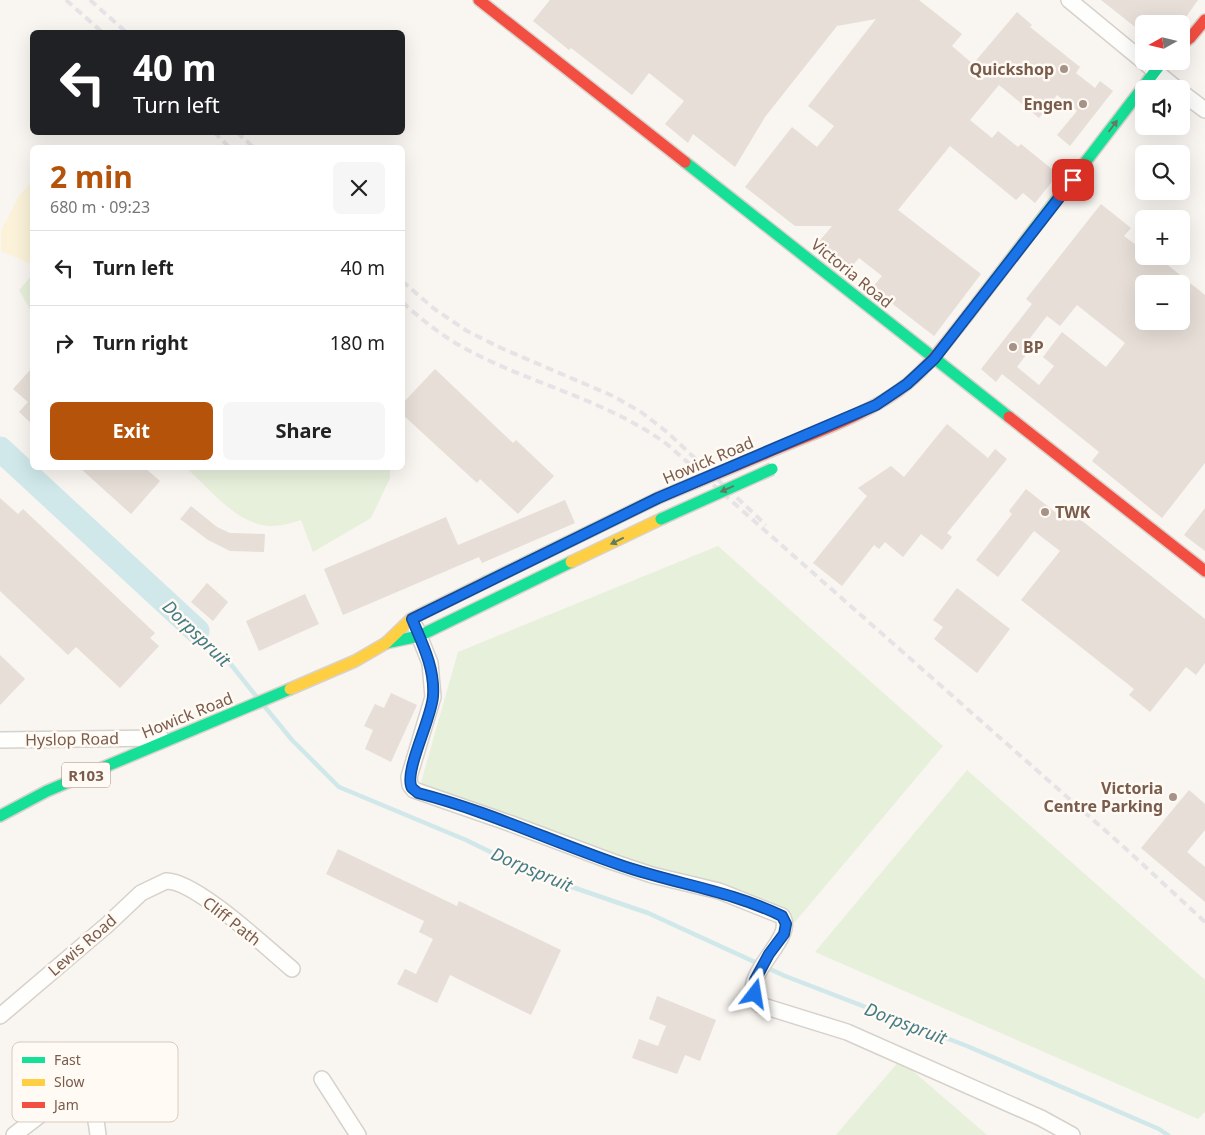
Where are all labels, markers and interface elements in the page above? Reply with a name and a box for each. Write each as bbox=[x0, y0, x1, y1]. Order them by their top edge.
north arrow bbox=[1135, 15, 1190, 70]
map controls bbox=[1135, 15, 1190, 330]
text: 40 m bbox=[133, 44, 216, 91]
icon: left bbox=[50, 50, 115, 115]
place label: Quickshop bbox=[969, 58, 1054, 80]
marker: Quickshop bbox=[1058, 63, 1070, 75]
button: sound bbox=[1135, 80, 1190, 135]
text: Turn left bbox=[133, 89, 220, 119]
place label: Engen bbox=[1024, 93, 1073, 115]
marker: Engen bbox=[1077, 98, 1089, 110]
one-way arrow bbox=[1108, 120, 1119, 133]
button: search bbox=[1135, 145, 1190, 200]
text: 2 min bbox=[50, 156, 133, 197]
pin bbox=[1052, 159, 1094, 201]
button: close bbox=[333, 162, 385, 214]
icon: arrive bbox=[1059, 166, 1087, 194]
text: 680 m · 09:23 bbox=[50, 196, 150, 218]
button: + bbox=[1135, 210, 1190, 265]
street label: Victoria Road bbox=[807, 233, 897, 313]
icon: left bbox=[50, 254, 78, 282]
text: Turn left bbox=[93, 255, 174, 281]
text: 40 m bbox=[341, 255, 385, 281]
button: − bbox=[1135, 275, 1190, 330]
icon: right bbox=[50, 329, 78, 357]
text: Turn right bbox=[93, 330, 188, 356]
text: 180 m bbox=[330, 330, 385, 356]
place label: BP bbox=[1023, 336, 1044, 358]
marker: BP bbox=[1007, 341, 1019, 353]
button: Exit bbox=[50, 402, 213, 460]
button: Share bbox=[223, 402, 385, 460]
street label: Howick Road bbox=[659, 431, 757, 489]
one-way arrow bbox=[720, 486, 734, 494]
place label: TWK bbox=[1055, 501, 1091, 523]
marker: TWK bbox=[1039, 506, 1051, 518]
one-way arrow bbox=[610, 537, 624, 545]
water label: Dorpspruit bbox=[158, 594, 237, 672]
street label: Howick Road bbox=[138, 687, 236, 743]
street label: Hyslop Road bbox=[25, 727, 119, 751]
road number: R103 bbox=[62, 762, 110, 788]
place label: Victoria Centre Parking bbox=[1043, 777, 1163, 817]
marker: Victoria Centre Parking bbox=[1167, 791, 1179, 803]
water label: Dorpspruit bbox=[488, 841, 577, 897]
street label: Cliff Path bbox=[198, 891, 266, 951]
street label: Lewis Road bbox=[43, 909, 121, 981]
position arrow bbox=[728, 967, 780, 1019]
water label: Dorpspruit bbox=[861, 996, 951, 1050]
legend bbox=[12, 1042, 178, 1122]
text: Fast bbox=[54, 1050, 81, 1069]
text: Slow bbox=[54, 1072, 85, 1091]
text: Jam bbox=[52, 1095, 79, 1114]

